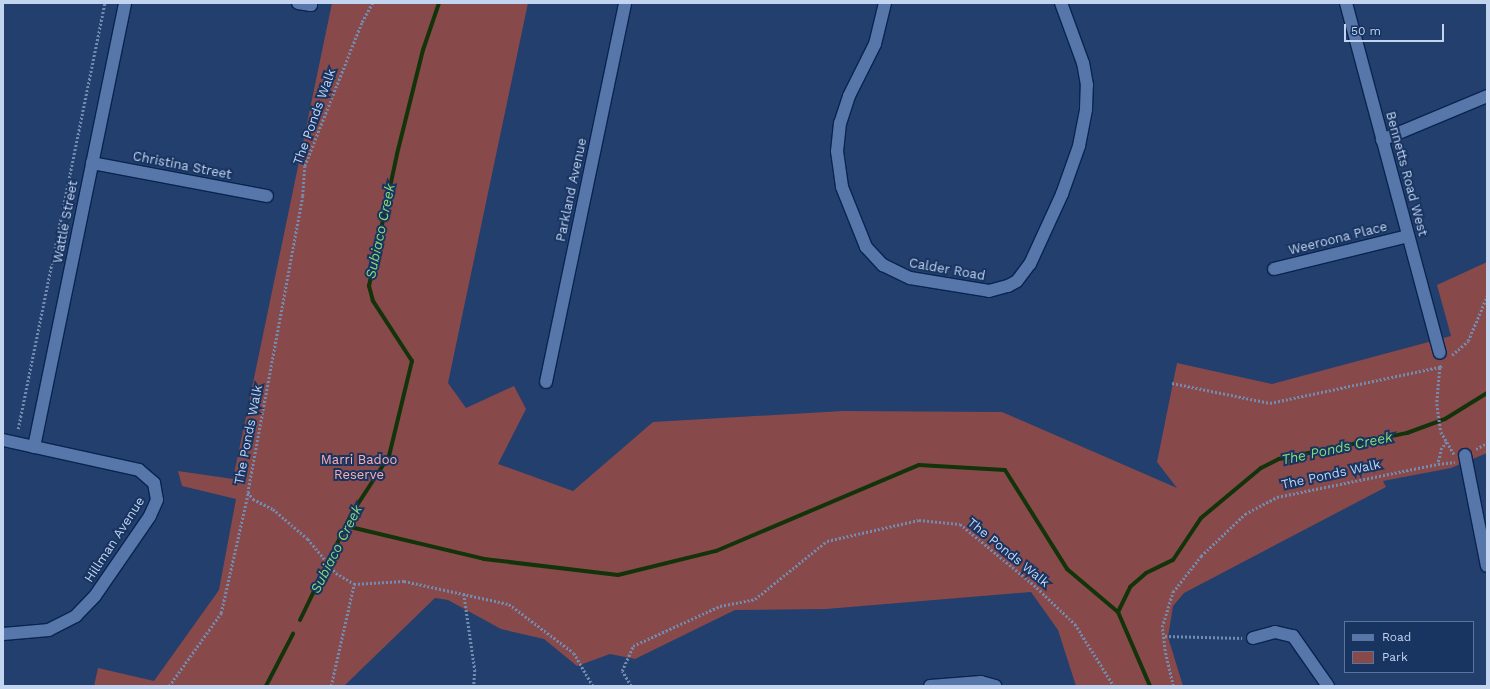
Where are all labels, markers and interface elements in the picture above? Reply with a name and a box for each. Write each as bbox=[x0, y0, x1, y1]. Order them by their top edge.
scale bar bbox=[1346, 16, 1446, 42]
text: 50 m bbox=[1351, 24, 1381, 38]
street label: The Ponds Walk bbox=[290, 67, 340, 167]
street label: Bennetts Road West bbox=[1382, 110, 1430, 238]
street label: Parkland Avenue bbox=[553, 137, 591, 243]
street label: Christina Street bbox=[131, 149, 233, 183]
street label: Wattle Street bbox=[50, 179, 82, 265]
water label: Subiaco Creek bbox=[362, 182, 398, 280]
street label: Weeroona Place bbox=[1287, 219, 1389, 259]
street label: Calder Road bbox=[908, 256, 986, 284]
street label: The Ponds Walk bbox=[232, 384, 266, 486]
water label: The Ponds Creek bbox=[1280, 428, 1394, 468]
park label: Marri Badoo Reserve bbox=[321, 453, 397, 484]
street label: The Ponds Walk bbox=[1280, 457, 1382, 493]
street label: Hillman Avenue bbox=[81, 494, 149, 586]
water label: Subiaco Creek bbox=[307, 502, 365, 596]
street label: The Ponds Walk bbox=[964, 515, 1052, 591]
legend bbox=[1344, 621, 1474, 673]
text: Road bbox=[1382, 630, 1411, 644]
text: Park bbox=[1382, 650, 1408, 664]

